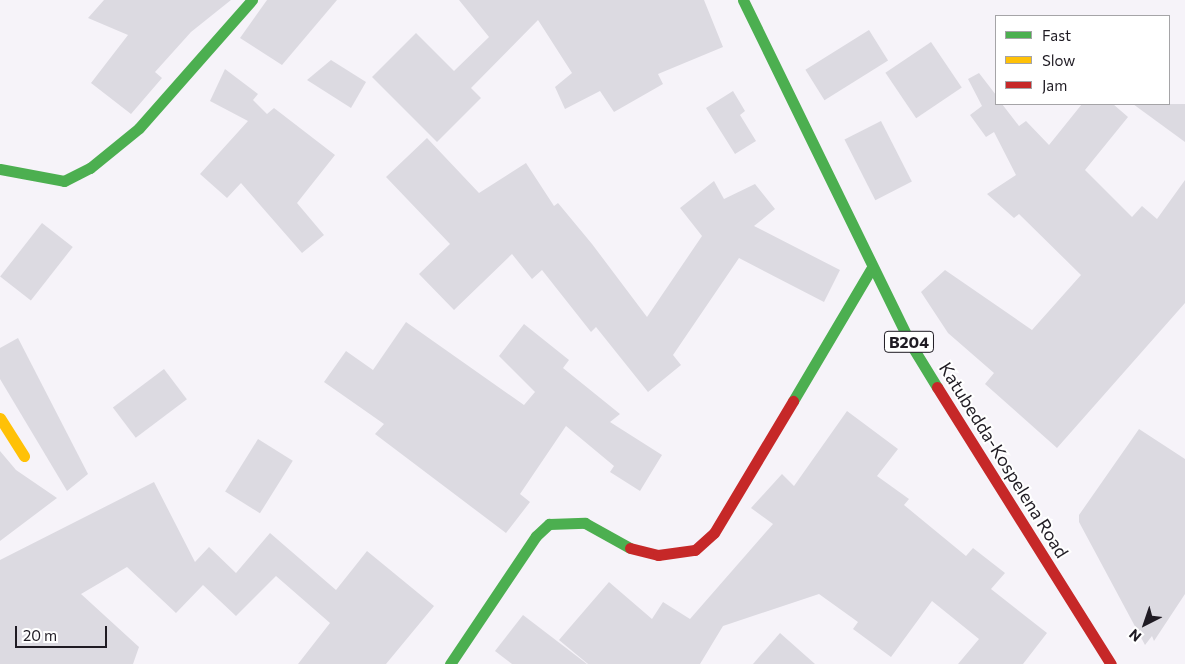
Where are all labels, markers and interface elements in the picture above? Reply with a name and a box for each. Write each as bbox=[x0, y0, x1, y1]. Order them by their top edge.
legend bbox=[995, 15, 1170, 105]
text: Fast bbox=[1042, 26, 1071, 44]
text: Slow bbox=[1042, 51, 1075, 69]
text: Jam bbox=[1042, 76, 1067, 94]
road number: B204 bbox=[883, 328, 935, 356]
street label: Katubedda-Kospelena Road bbox=[935, 358, 1073, 562]
north arrow bbox=[1120, 599, 1170, 649]
scale bar bbox=[18, 616, 110, 648]
text: 20 m bbox=[23, 626, 57, 644]
text: N bbox=[1125, 626, 1144, 646]

